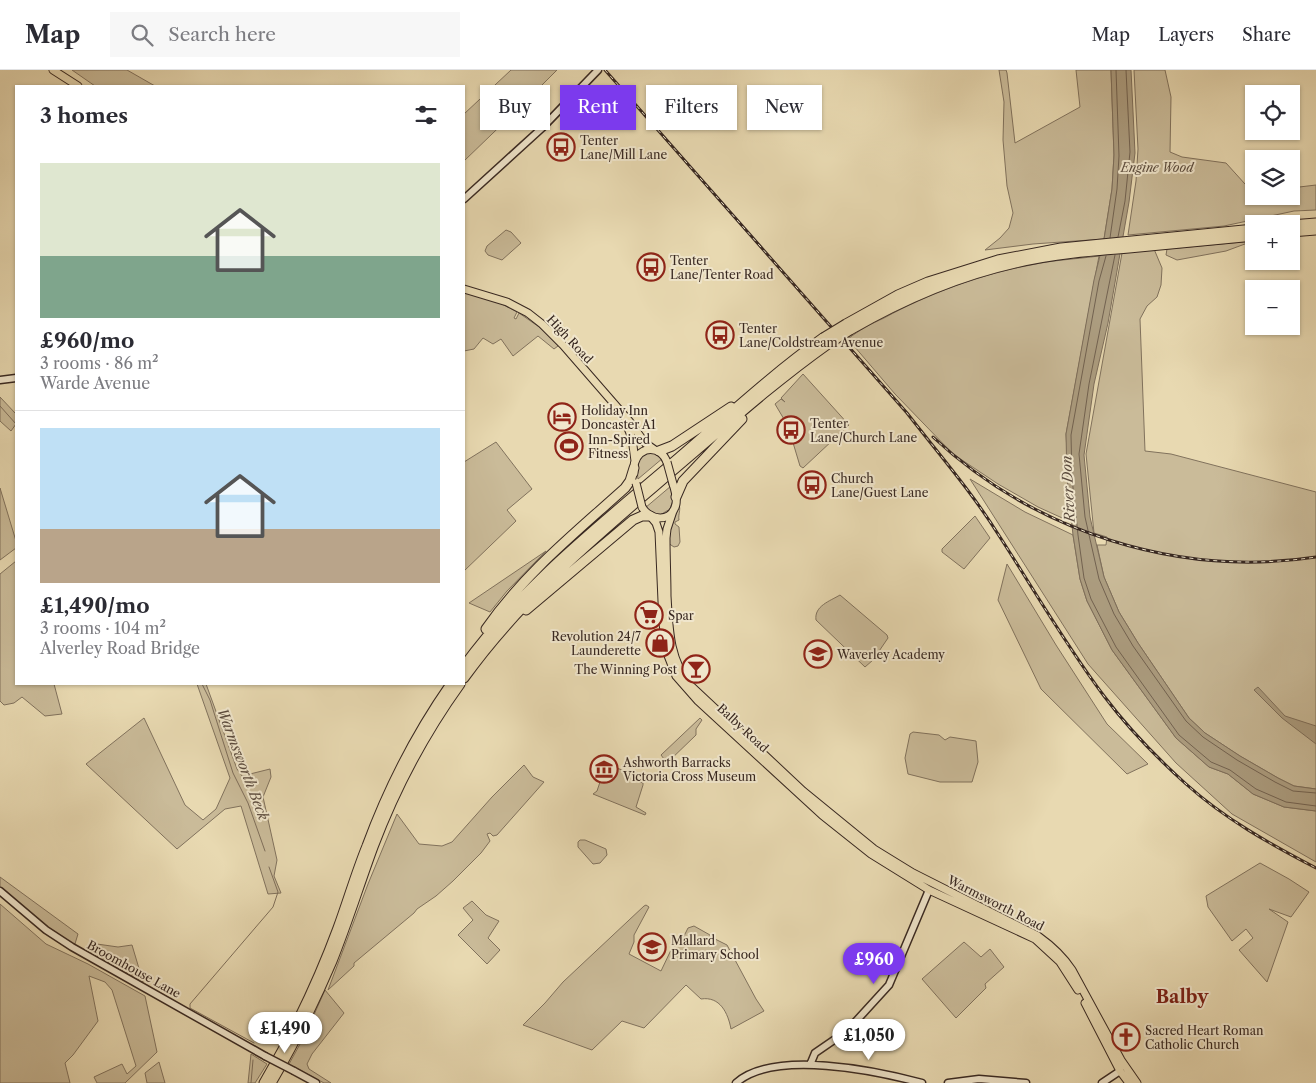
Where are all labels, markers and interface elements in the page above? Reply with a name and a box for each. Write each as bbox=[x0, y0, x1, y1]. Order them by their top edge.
search box bbox=[110, 12, 460, 57]
text: Map bbox=[25, 20, 80, 49]
icon: search bbox=[128, 21, 156, 49]
text: Search here bbox=[168, 23, 276, 46]
text: Map bbox=[1092, 24, 1130, 46]
text: Layers bbox=[1158, 24, 1214, 46]
text: Share bbox=[1242, 24, 1291, 46]
chip: Buy bbox=[480, 85, 550, 130]
chip: Rent bbox=[560, 85, 636, 130]
chip: Filters bbox=[646, 85, 737, 130]
chip: New bbox=[747, 85, 822, 130]
map controls bbox=[1245, 85, 1300, 335]
button: locate bbox=[1245, 85, 1300, 140]
icon: filters bbox=[412, 101, 440, 129]
text: 3 homes bbox=[40, 103, 128, 128]
bus stop icon: Tenter Lane/Mill Lane bbox=[546, 132, 576, 162]
place label: Tenter Lane/Mill Lane bbox=[580, 133, 668, 162]
button: layers bbox=[1245, 150, 1300, 205]
park label: Engine Wood bbox=[1120, 160, 1195, 175]
icon: home bbox=[195, 195, 285, 285]
button: + bbox=[1245, 215, 1300, 270]
bus stop icon: Tenter Lane/Tenter Road bbox=[636, 252, 666, 282]
place label: Tenter Lane/Tenter Road bbox=[670, 253, 774, 282]
button: − bbox=[1245, 280, 1300, 335]
street label: High Road bbox=[544, 312, 597, 367]
bus stop icon: Tenter Lane/Coldstream Avenue bbox=[705, 320, 735, 350]
place label: Tenter Lane/Coldstream Avenue bbox=[739, 321, 883, 350]
text: £960/mo bbox=[40, 328, 134, 353]
text: 3 rooms · 86 m² bbox=[40, 353, 159, 373]
text: Warde Avenue bbox=[40, 373, 150, 393]
hotel icon: Holiday Inn Doncaster A1 bbox=[547, 402, 577, 432]
place label: Holiday Inn Doncaster A1 bbox=[581, 403, 656, 432]
bus stop icon: Tenter Lane/Church Lane bbox=[776, 415, 806, 445]
place label: Tenter Lane/Church Lane bbox=[810, 416, 918, 445]
sports icon: Inn-Spired Fitness bbox=[554, 431, 584, 461]
place label: Inn-Spired Fitness bbox=[588, 432, 651, 461]
water label: River Don bbox=[1057, 455, 1079, 524]
icon: home bbox=[195, 461, 285, 551]
bus stop icon: Church Lane/Guest Lane bbox=[797, 470, 827, 500]
place label: Church Lane/Guest Lane bbox=[831, 471, 929, 500]
text: £1,490/mo bbox=[40, 593, 149, 618]
supermarket icon: Spar bbox=[634, 600, 664, 630]
place label: Spar bbox=[668, 608, 694, 623]
text: 3 rooms · 104 m² bbox=[40, 618, 166, 638]
shop icon: Revolution 24/7 Launderette bbox=[645, 628, 675, 658]
place label: Revolution 24/7 Launderette bbox=[551, 629, 641, 658]
text: Alverley Road Bridge bbox=[40, 638, 200, 658]
school or university icon: Waverley Academy bbox=[803, 639, 833, 669]
place label: Waverley Academy bbox=[836, 647, 945, 662]
bar icon: The Winning Post bbox=[681, 654, 711, 684]
place label: The Winning Post bbox=[574, 662, 678, 677]
street label: Balby Road bbox=[714, 701, 772, 756]
water label: Warmsworth Beck bbox=[213, 705, 273, 823]
museum icon: Ashworth Barracks Victoria Cross Museum bbox=[589, 754, 619, 784]
place label: Ashworth Barracks Victoria Cross Museum bbox=[622, 755, 756, 784]
street label: Warmsworth Road bbox=[944, 872, 1047, 934]
school or university icon: Mallard Primary School bbox=[637, 932, 667, 962]
place label: Mallard Primary School bbox=[671, 933, 759, 962]
street label: Broomhouse Lane bbox=[84, 937, 184, 1001]
pin: £960 bbox=[844, 942, 904, 985]
text: £960 bbox=[854, 949, 894, 969]
district label: Balby bbox=[1156, 986, 1209, 1008]
pin: £1,490 bbox=[244, 1012, 326, 1054]
text: £1,490 bbox=[259, 1018, 311, 1038]
pin: £1,050 bbox=[828, 1018, 910, 1061]
church icon: Sacred Heart Roman Catholic Church bbox=[1111, 1022, 1141, 1052]
place label: Sacred Heart Roman Catholic Church bbox=[1145, 1023, 1264, 1052]
text: £1,050 bbox=[843, 1025, 895, 1045]

